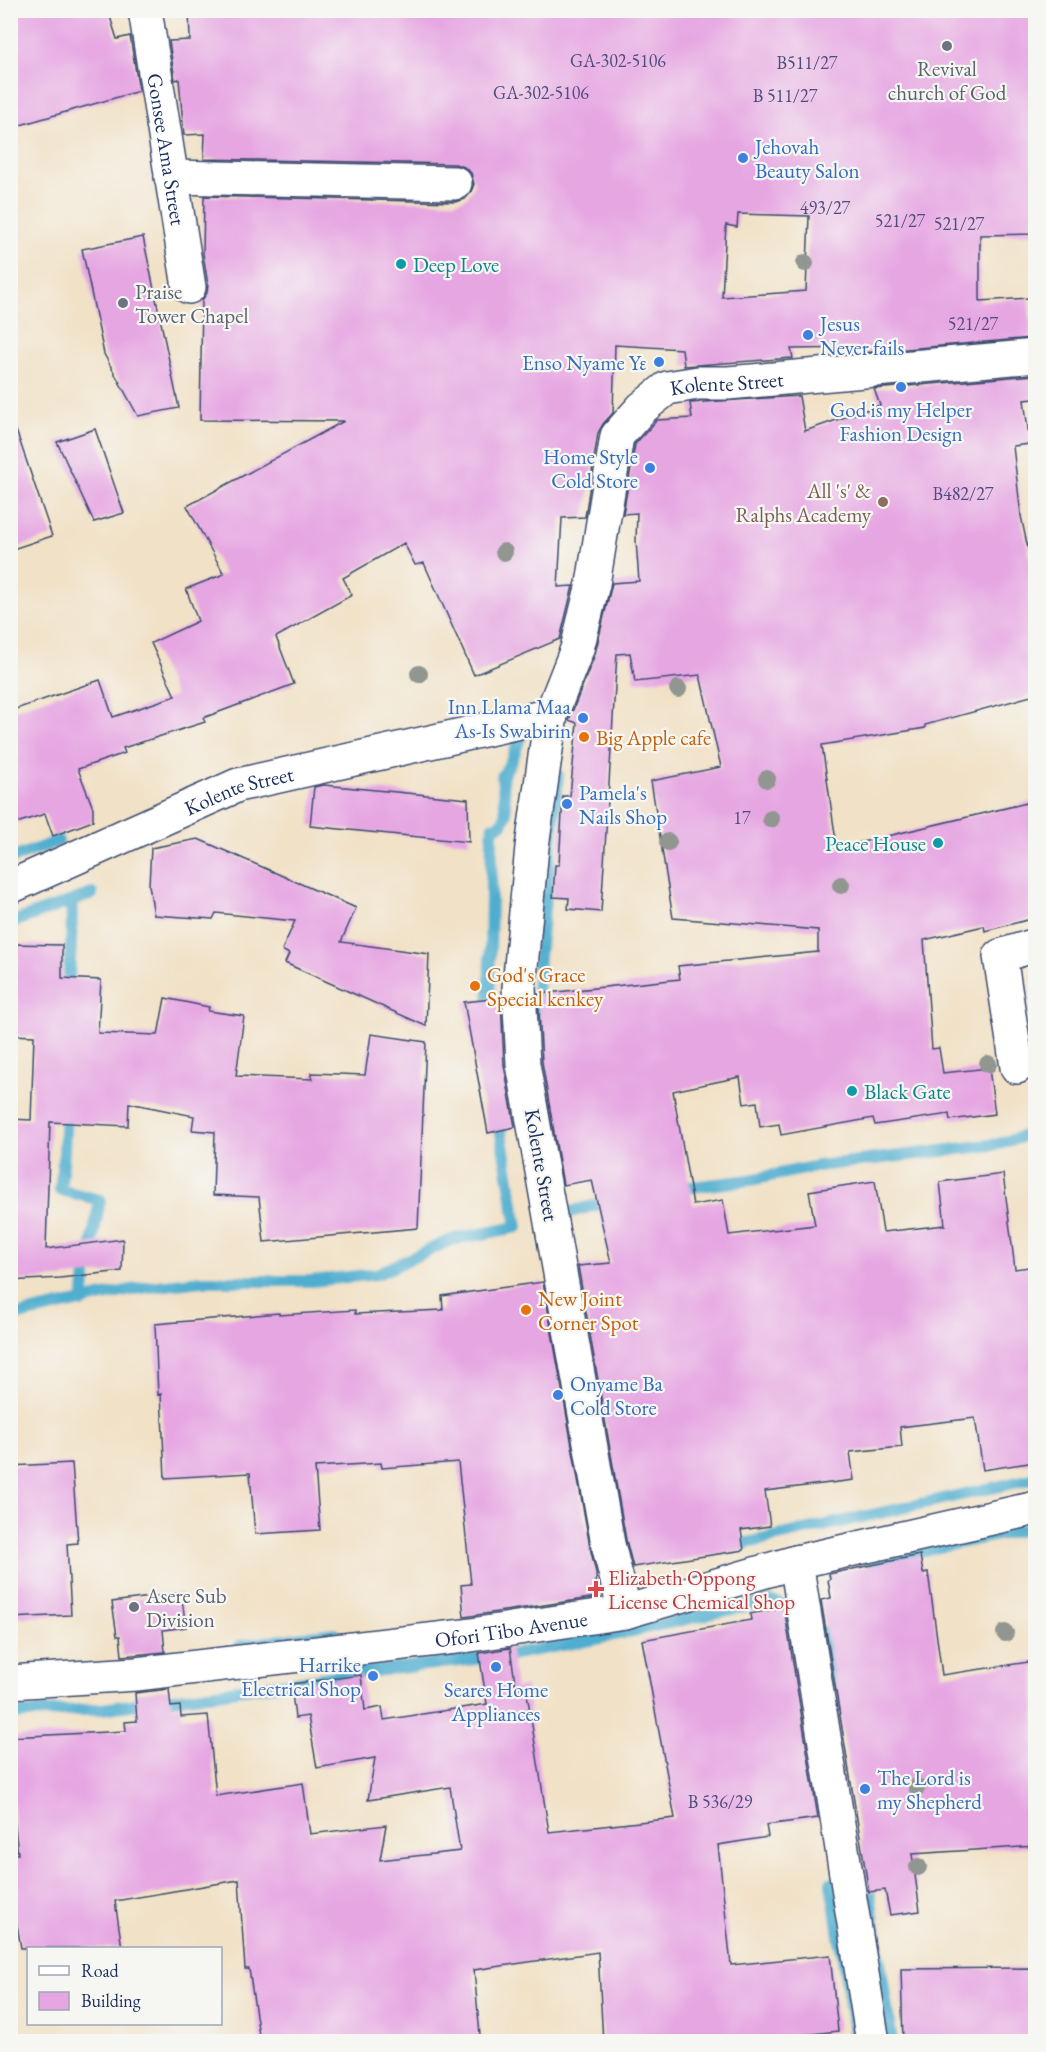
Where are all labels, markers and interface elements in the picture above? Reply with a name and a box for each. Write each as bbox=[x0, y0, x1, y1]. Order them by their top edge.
marker: Revival church of God bbox=[940, 39, 954, 53]
house number: GA-302-5106 bbox=[570, 49, 666, 72]
house number: B511/27 bbox=[777, 51, 838, 74]
place label: Revival church of God bbox=[888, 55, 1007, 106]
street label: Gonsee Ama Street bbox=[142, 71, 193, 228]
house number: GA-302-5106 bbox=[493, 81, 589, 104]
house number: B 511/27 bbox=[753, 84, 818, 107]
place label: Jehovah Beauty Salon bbox=[753, 133, 860, 184]
marker: Jehovah Beauty Salon bbox=[736, 151, 750, 165]
house number: 493/27 bbox=[800, 196, 851, 219]
house number: 521/27 bbox=[875, 209, 926, 232]
house number: 521/27 bbox=[934, 212, 985, 235]
place label: Deep Love bbox=[413, 251, 499, 278]
marker: Deep Love bbox=[394, 257, 408, 271]
place label: Praise Tower Chapel bbox=[135, 278, 248, 329]
marker: Praise Tower Chapel bbox=[116, 296, 130, 310]
place label: Jesus Never fails bbox=[818, 310, 905, 361]
house number: 521/27 bbox=[948, 312, 999, 335]
marker: Jesus Never fails bbox=[801, 328, 815, 342]
place label: Enso Nyame Yɛ bbox=[522, 349, 647, 376]
marker: Enso Nyame Yɛ bbox=[652, 355, 666, 369]
street label: Kolente Street bbox=[668, 365, 785, 401]
marker: God is my Helper Fashion Design bbox=[894, 380, 908, 394]
place label: God is my Helper Fashion Design bbox=[830, 396, 972, 447]
place label: Home Style Cold Store bbox=[543, 443, 638, 494]
marker: Home Style Cold Store bbox=[643, 461, 657, 475]
place label: All 's' & Ralphs Academy bbox=[736, 477, 872, 528]
house number: B482/27 bbox=[933, 482, 994, 505]
marker: All 's' & Ralphs Academy bbox=[876, 495, 890, 509]
place label: Inn Llama Maa As-Is Swabirin bbox=[448, 693, 572, 744]
marker: Inn Llama Maa As-Is Swabirin bbox=[576, 711, 590, 725]
place label: Big Apple cafe bbox=[596, 724, 711, 751]
marker: Big Apple cafe bbox=[577, 730, 591, 744]
street label: Kolente Street bbox=[180, 759, 296, 821]
place label: Pamela's Nails Shop bbox=[579, 779, 667, 830]
marker: Pamela's Nails Shop bbox=[560, 797, 574, 811]
house number: 17 bbox=[733, 806, 751, 829]
place label: Peace House bbox=[825, 830, 926, 857]
marker: Peace House bbox=[931, 836, 945, 850]
place label: God's Grace Special kenkey bbox=[487, 961, 604, 1012]
marker: God's Grace Special kenkey bbox=[468, 979, 482, 993]
place label: Black Gate bbox=[864, 1078, 951, 1105]
marker: Black Gate bbox=[845, 1084, 859, 1098]
street label: Kolente Street bbox=[519, 1107, 565, 1224]
place label: New Joint Corner Spot bbox=[538, 1285, 639, 1336]
marker: New Joint Corner Spot bbox=[519, 1303, 533, 1317]
place label: Onyame Ba Cold Store bbox=[570, 1370, 664, 1421]
marker: Onyame Ba Cold Store bbox=[551, 1388, 565, 1402]
place label: Elizabeth Oppong License Chemical Shop bbox=[608, 1564, 795, 1615]
place label: Asere Sub Division bbox=[145, 1582, 227, 1633]
marker: Elizabeth Oppong License Chemical Shop bbox=[589, 1582, 603, 1596]
marker: Asere Sub Division bbox=[127, 1600, 141, 1614]
street label: Ofori Tibo Avenue bbox=[433, 1604, 589, 1653]
place label: Harrike Electrical Shop bbox=[241, 1651, 361, 1702]
marker: Seares Home Appliances bbox=[489, 1660, 503, 1674]
marker: Harrike Electrical Shop bbox=[366, 1669, 380, 1683]
place label: Seares Home Appliances bbox=[444, 1676, 548, 1727]
place label: The Lord is my Shepherd bbox=[877, 1764, 982, 1815]
marker: The Lord is my Shepherd bbox=[858, 1782, 872, 1796]
house number: B 536/29 bbox=[688, 1790, 753, 1813]
legend bbox=[27, 1947, 222, 2025]
text: Road bbox=[81, 1959, 120, 1982]
text: Building bbox=[81, 1989, 141, 2012]

